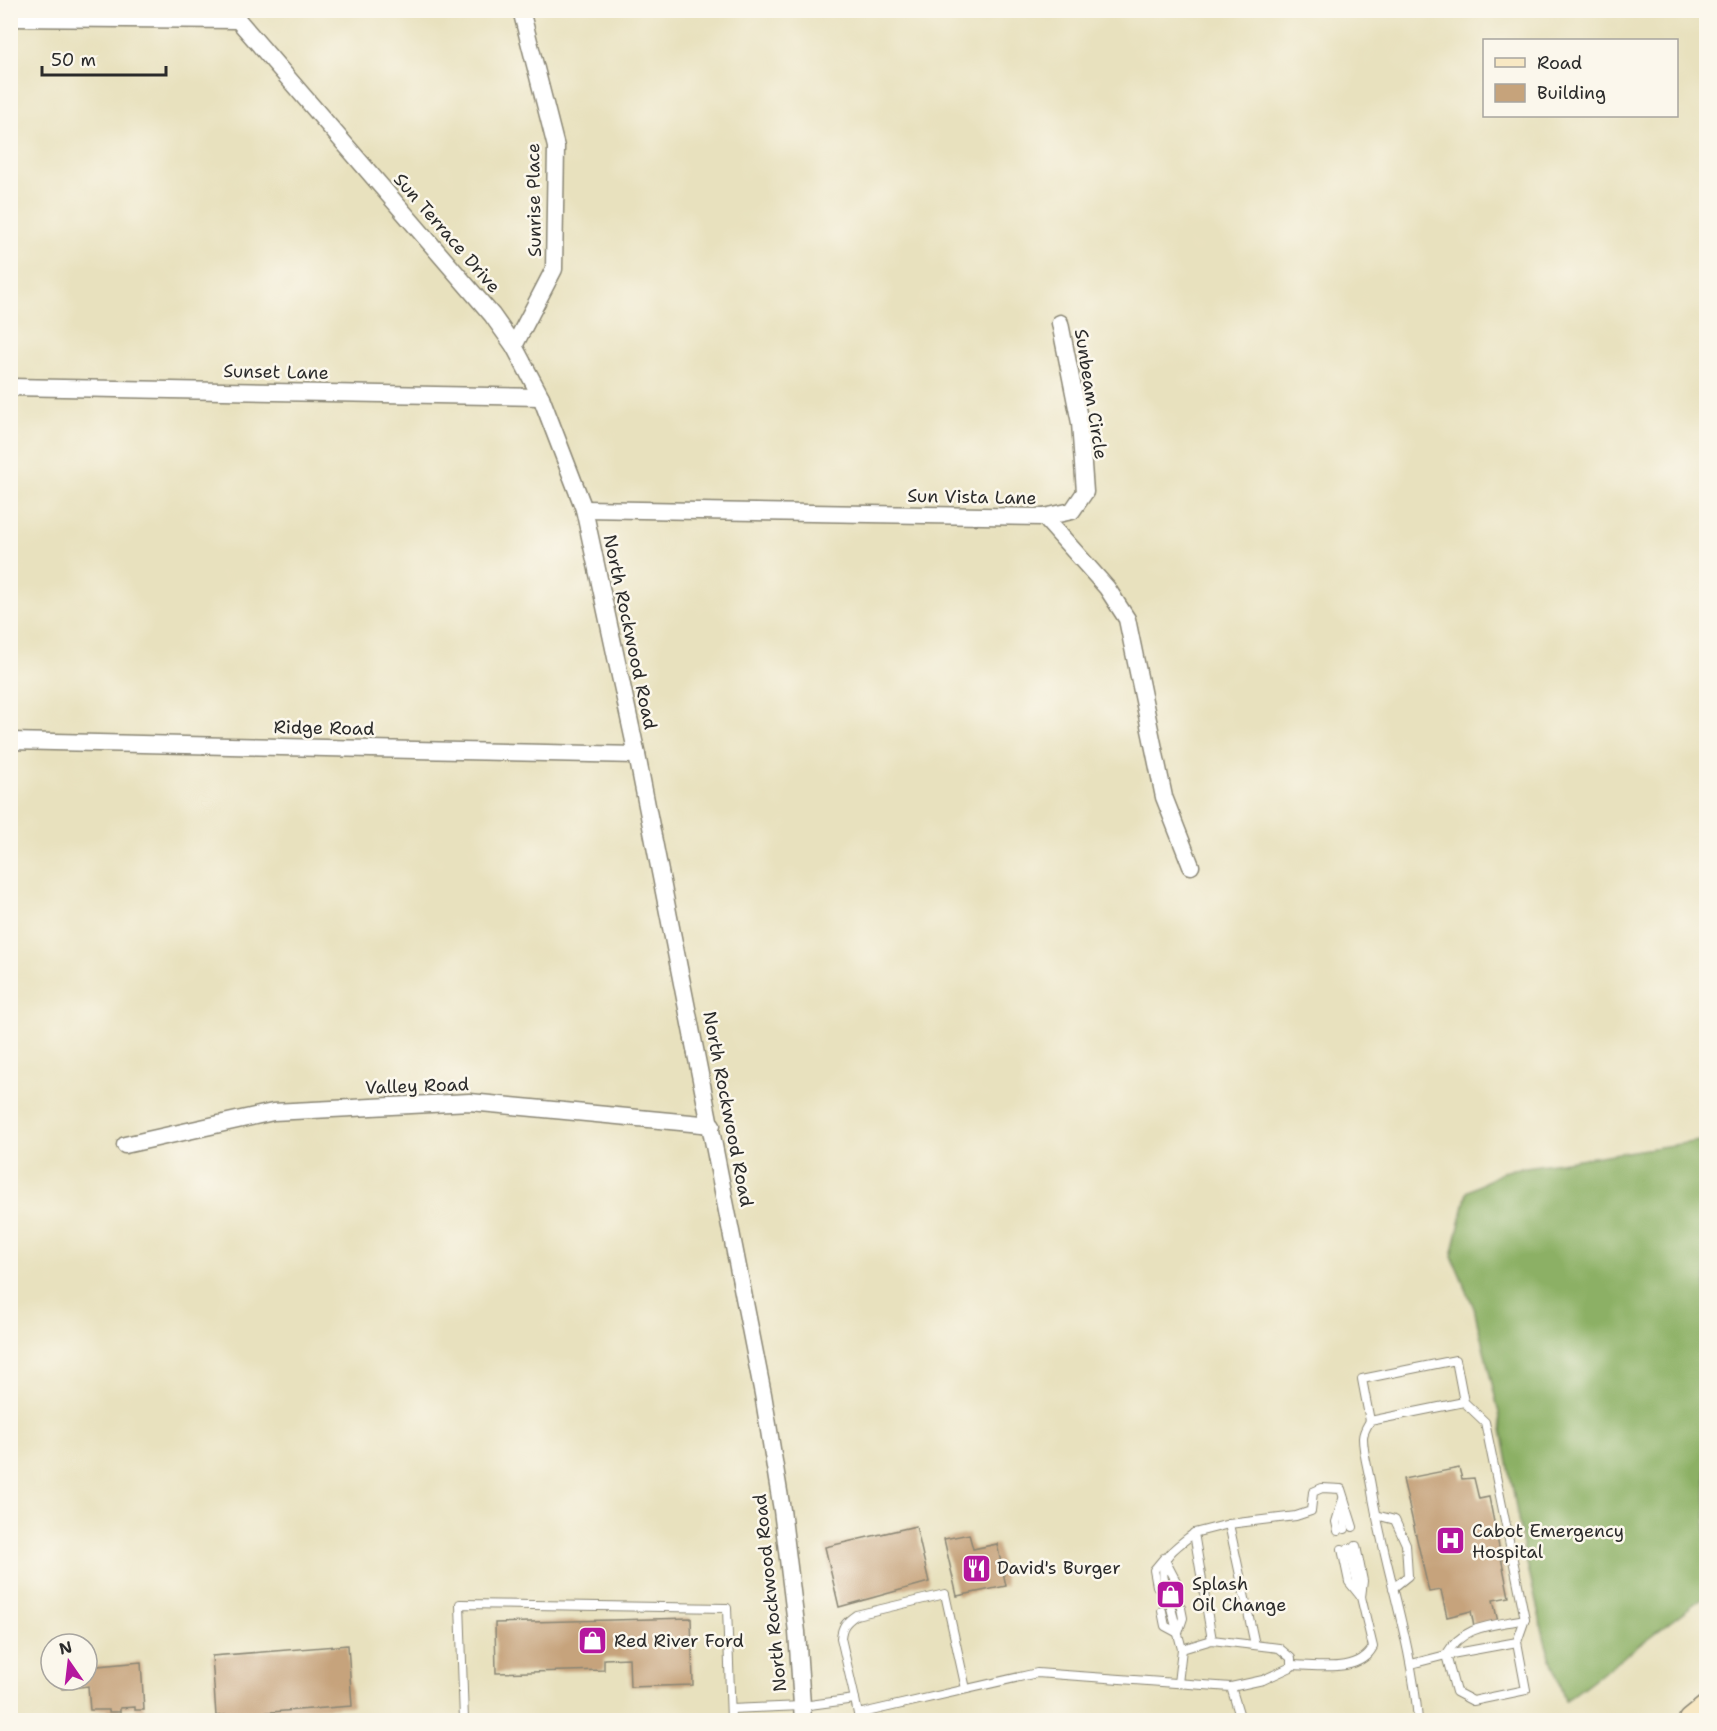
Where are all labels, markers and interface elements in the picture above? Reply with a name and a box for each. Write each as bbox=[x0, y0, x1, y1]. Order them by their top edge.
scale bar bbox=[42, 39, 166, 77]
legend bbox=[1483, 39, 1678, 117]
text: 50 m bbox=[51, 48, 96, 72]
text: Road bbox=[1537, 51, 1582, 75]
text: Building bbox=[1537, 81, 1606, 105]
street label: Sunrise Place bbox=[521, 143, 547, 257]
street label: Sun Terrace Drive bbox=[388, 168, 506, 298]
street label: Sunbeam Circle bbox=[1069, 327, 1113, 461]
street label: Sunset Lane bbox=[223, 359, 329, 385]
street label: Sun Vista Lane bbox=[907, 484, 1037, 510]
street label: North Rockwood Road bbox=[598, 532, 662, 732]
street label: Ridge Road bbox=[273, 715, 375, 741]
street label: North Rockwood Road bbox=[697, 1009, 759, 1209]
street label: Valley Road bbox=[365, 1072, 469, 1100]
street label: North Rockwood Road bbox=[748, 1493, 792, 1693]
place label: Cabot Emergency Hospital bbox=[1472, 1519, 1624, 1564]
hospital icon: Cabot Emergency Hospital bbox=[1435, 1525, 1467, 1557]
restaurant icon: David's Burger bbox=[960, 1552, 992, 1584]
place label: David's Burger bbox=[997, 1556, 1121, 1580]
place label: Splash Oil Change bbox=[1192, 1572, 1287, 1617]
shop icon: Splash Oil Change bbox=[1155, 1578, 1187, 1610]
shop icon: Red River Ford bbox=[577, 1625, 609, 1657]
place label: Red River Ford bbox=[614, 1629, 744, 1653]
north arrow bbox=[39, 1632, 99, 1692]
text: N bbox=[57, 1636, 74, 1660]

